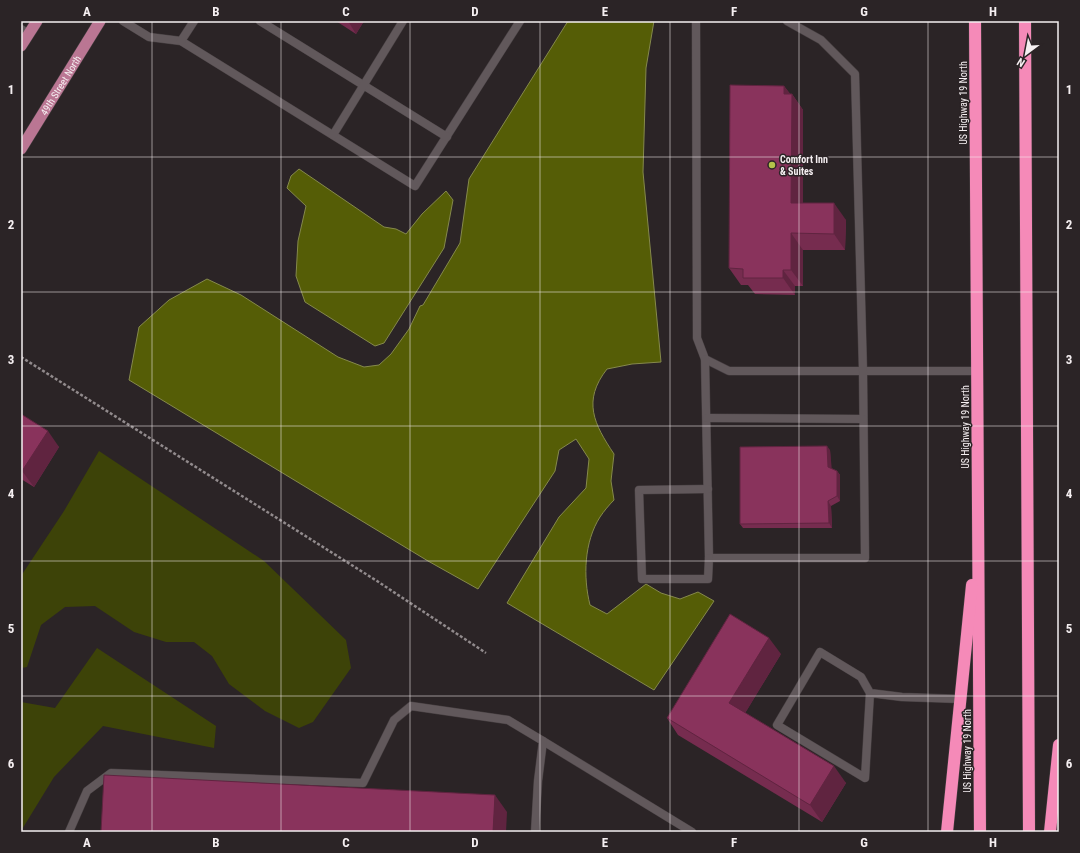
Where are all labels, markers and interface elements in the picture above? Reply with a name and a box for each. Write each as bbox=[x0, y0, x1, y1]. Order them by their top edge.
text: A bbox=[83, 4, 91, 19]
text: B bbox=[212, 4, 220, 19]
text: C bbox=[342, 4, 350, 19]
text: D bbox=[471, 4, 479, 19]
text: E bbox=[602, 4, 609, 19]
text: F bbox=[731, 4, 737, 19]
text: G bbox=[860, 4, 868, 19]
text: H bbox=[989, 4, 997, 19]
north arrow bbox=[1006, 34, 1046, 74]
street label: 49th Street North bbox=[38, 53, 83, 117]
text: N bbox=[1014, 55, 1027, 69]
street label: US Highway 19 North bbox=[958, 61, 969, 145]
text: 1 bbox=[8, 82, 14, 97]
text: 1 bbox=[1066, 82, 1072, 97]
place label: Comfort Inn & Suites bbox=[780, 154, 828, 177]
marker: Comfort Inn & Suites bbox=[767, 160, 777, 170]
text: 2 bbox=[8, 217, 15, 232]
text: 2 bbox=[1066, 217, 1073, 232]
text: 3 bbox=[8, 352, 14, 367]
text: 3 bbox=[1066, 352, 1072, 367]
street label: US Highway 19 North bbox=[960, 385, 971, 469]
text: 4 bbox=[8, 486, 15, 501]
text: 4 bbox=[1066, 486, 1073, 501]
text: 5 bbox=[8, 621, 15, 636]
text: 5 bbox=[1066, 621, 1073, 636]
street label: US Highway 19 North bbox=[962, 709, 973, 793]
text: 6 bbox=[8, 756, 15, 771]
text: 6 bbox=[1066, 756, 1073, 771]
text: A bbox=[83, 835, 91, 850]
text: B bbox=[212, 835, 220, 850]
text: C bbox=[342, 835, 350, 850]
text: D bbox=[471, 835, 479, 850]
text: E bbox=[602, 835, 609, 850]
text: F bbox=[731, 835, 737, 850]
text: G bbox=[860, 835, 868, 850]
text: H bbox=[989, 835, 997, 850]

